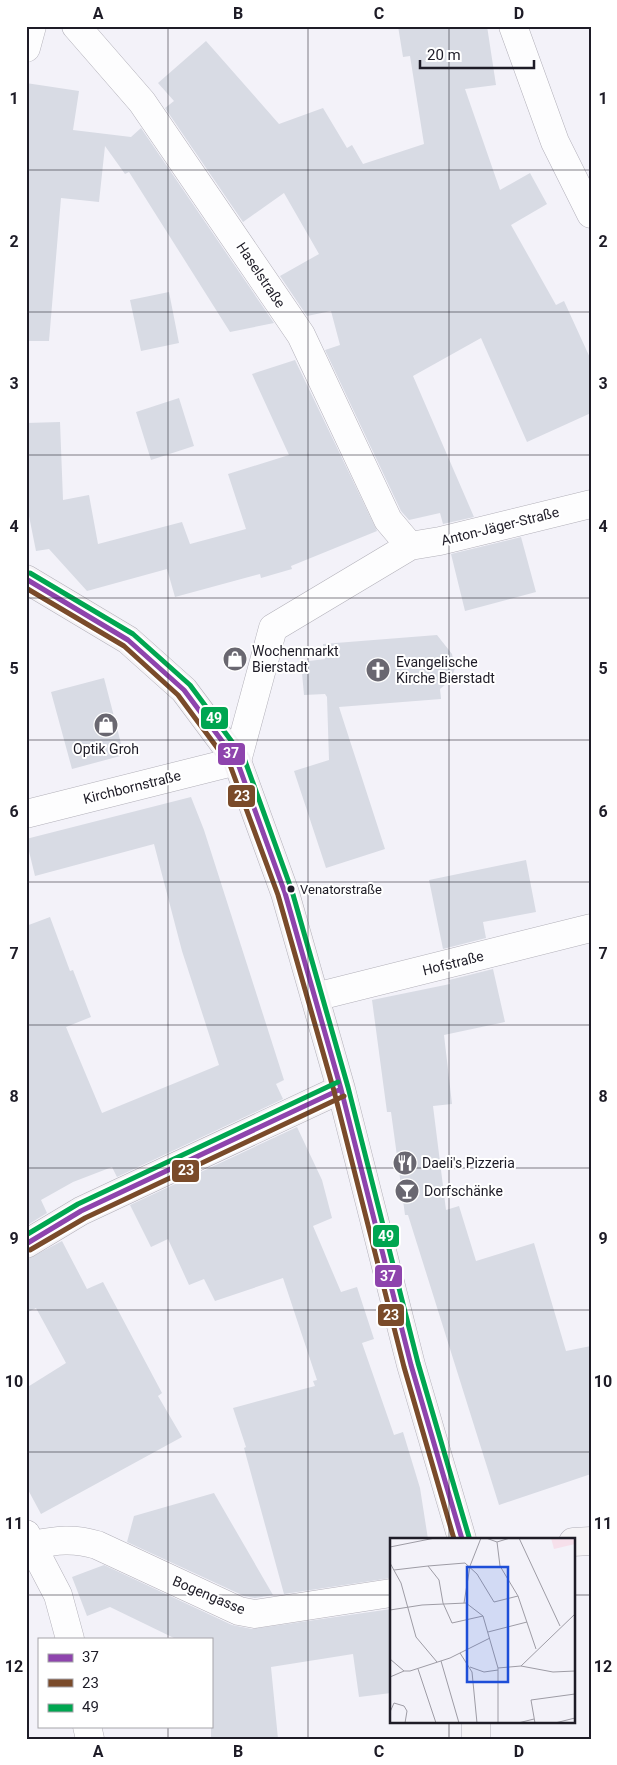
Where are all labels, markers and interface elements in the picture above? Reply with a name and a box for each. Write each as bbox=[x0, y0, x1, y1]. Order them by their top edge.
text: A bbox=[93, 4, 104, 23]
text: B bbox=[233, 4, 243, 23]
text: C bbox=[374, 4, 384, 23]
text: D bbox=[514, 4, 524, 23]
scale bar bbox=[420, 38, 533, 70]
text: 20 m bbox=[427, 46, 461, 64]
text: 1 bbox=[9, 89, 19, 108]
text: 1 bbox=[598, 89, 608, 108]
text: 2 bbox=[9, 232, 19, 251]
text: 2 bbox=[598, 232, 608, 251]
street label: Haselstraße bbox=[233, 239, 289, 311]
text: 3 bbox=[9, 374, 19, 393]
text: 3 bbox=[598, 374, 608, 393]
street label: Anton-Jäger-Straße bbox=[439, 504, 561, 548]
text: 4 bbox=[9, 517, 19, 536]
text: 4 bbox=[598, 517, 608, 536]
place label: Wochenmarkt Bierstadt bbox=[252, 643, 339, 675]
shop icon: Wochenmarkt Bierstadt bbox=[222, 646, 248, 672]
place label: Evangelische Kirche Bierstadt bbox=[396, 654, 495, 686]
church icon: Evangelische Kirche Bierstadt bbox=[365, 657, 391, 683]
text: 5 bbox=[9, 659, 19, 678]
text: 5 bbox=[598, 659, 608, 678]
line badge: 49 bbox=[200, 706, 229, 730]
text: 49 bbox=[206, 710, 222, 726]
shop icon: Optik Groh bbox=[93, 712, 119, 738]
place label: Optik Groh bbox=[73, 741, 139, 757]
line badge: 37 bbox=[217, 742, 246, 766]
text: 37 bbox=[223, 745, 239, 761]
street label: Kirchbornstraße bbox=[82, 767, 182, 807]
line badge: 23 bbox=[227, 784, 256, 808]
text: 23 bbox=[234, 788, 250, 804]
text: 6 bbox=[9, 802, 19, 821]
text: 6 bbox=[598, 802, 608, 821]
place label: Venatorstraße bbox=[300, 882, 382, 897]
marker: Venatorstraße bbox=[286, 884, 296, 894]
text: 7 bbox=[9, 944, 19, 963]
text: 7 bbox=[598, 944, 608, 963]
street label: Hofstraße bbox=[421, 948, 485, 978]
text: 8 bbox=[9, 1087, 19, 1106]
text: 8 bbox=[598, 1087, 608, 1106]
restaurant icon: Daeli's Pizzeria bbox=[392, 1150, 418, 1176]
place label: Daeli's Pizzeria bbox=[422, 1155, 515, 1171]
line badge: 23 bbox=[171, 1159, 200, 1183]
text: 23 bbox=[178, 1162, 194, 1178]
bar icon: Dorfschänke bbox=[394, 1178, 420, 1204]
place label: Dorfschänke bbox=[424, 1183, 503, 1199]
line badge: 49 bbox=[372, 1224, 400, 1248]
text: 49 bbox=[378, 1228, 394, 1244]
text: 9 bbox=[9, 1229, 19, 1248]
text: 9 bbox=[598, 1229, 608, 1248]
line badge: 37 bbox=[374, 1264, 403, 1288]
text: 37 bbox=[380, 1268, 396, 1284]
line badge: 23 bbox=[377, 1303, 405, 1327]
text: 23 bbox=[383, 1307, 399, 1323]
text: 10 bbox=[5, 1372, 23, 1391]
text: 10 bbox=[594, 1372, 612, 1391]
text: 11 bbox=[5, 1514, 23, 1533]
text: 11 bbox=[594, 1514, 612, 1533]
inset map bbox=[390, 1538, 574, 1722]
street label: Bogengasse bbox=[170, 1573, 248, 1617]
legend bbox=[38, 1638, 212, 1728]
text: 37 bbox=[82, 1648, 99, 1666]
text: 12 bbox=[5, 1657, 23, 1676]
text: 12 bbox=[594, 1657, 612, 1676]
text: 23 bbox=[82, 1674, 99, 1692]
text: 49 bbox=[82, 1698, 99, 1716]
text: A bbox=[93, 1742, 104, 1761]
text: B bbox=[233, 1742, 243, 1761]
text: C bbox=[374, 1742, 384, 1761]
text: D bbox=[514, 1742, 524, 1761]

